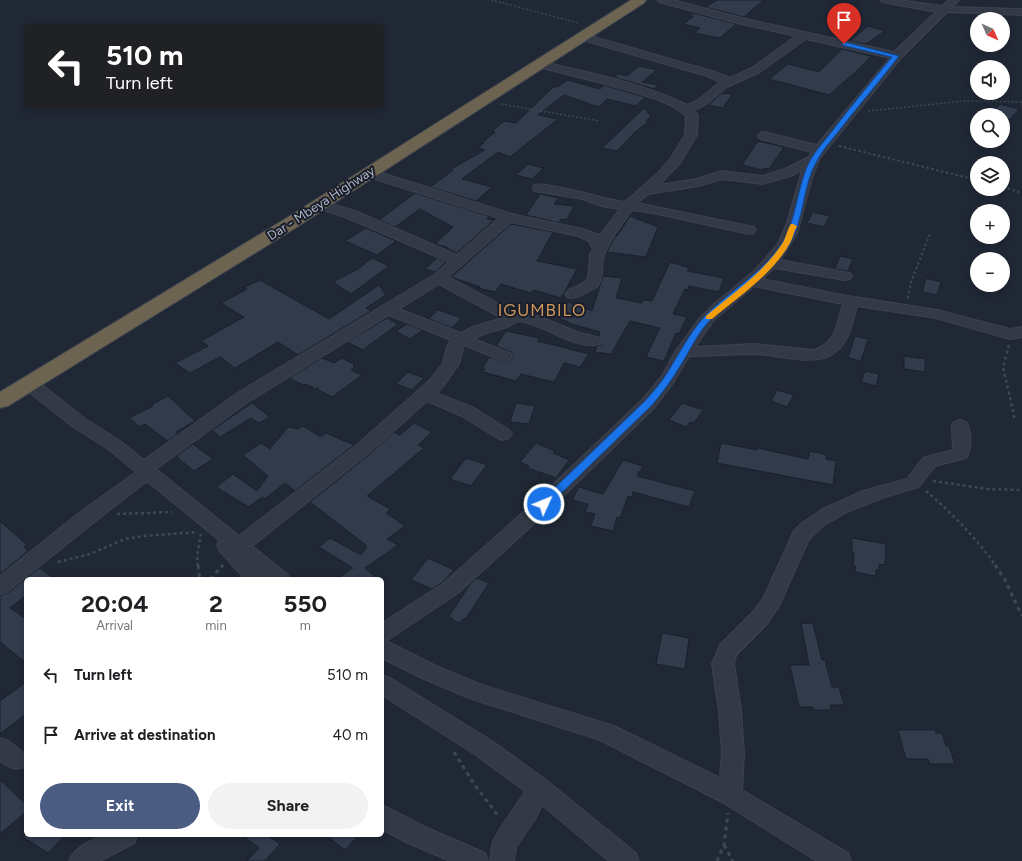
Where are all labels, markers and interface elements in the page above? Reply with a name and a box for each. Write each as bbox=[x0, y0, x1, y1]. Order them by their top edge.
pin bbox=[827, 3, 861, 44]
icon: arrive bbox=[833, 9, 855, 31]
north arrow bbox=[970, 12, 1010, 52]
map controls bbox=[970, 12, 1010, 292]
text: 510 m bbox=[106, 38, 183, 72]
icon: left bbox=[40, 40, 92, 92]
button: sound bbox=[970, 60, 1010, 100]
text: Turn left bbox=[106, 72, 173, 94]
button: search bbox=[970, 108, 1010, 148]
button: layers bbox=[970, 156, 1010, 196]
street label: Dar - Mbeya Highway bbox=[265, 163, 378, 243]
button: + bbox=[970, 204, 1010, 244]
button: − bbox=[970, 252, 1010, 292]
district label: IGUMBILO bbox=[498, 300, 586, 320]
position arrow bbox=[523, 483, 565, 525]
text: 20:04 bbox=[81, 589, 148, 618]
text: 2 bbox=[209, 589, 223, 618]
text: 550 bbox=[284, 589, 327, 618]
text: Arrival bbox=[96, 618, 133, 633]
text: min bbox=[205, 618, 227, 633]
text: m bbox=[300, 618, 311, 633]
icon: left bbox=[40, 664, 62, 686]
text: Turn left bbox=[74, 666, 132, 684]
text: 510 m bbox=[327, 666, 368, 684]
icon: arrive bbox=[40, 724, 62, 746]
text: Arrive at destination bbox=[74, 726, 215, 744]
text: 40 m bbox=[333, 726, 368, 744]
button: Exit bbox=[40, 783, 200, 829]
button: Share bbox=[208, 783, 368, 829]

